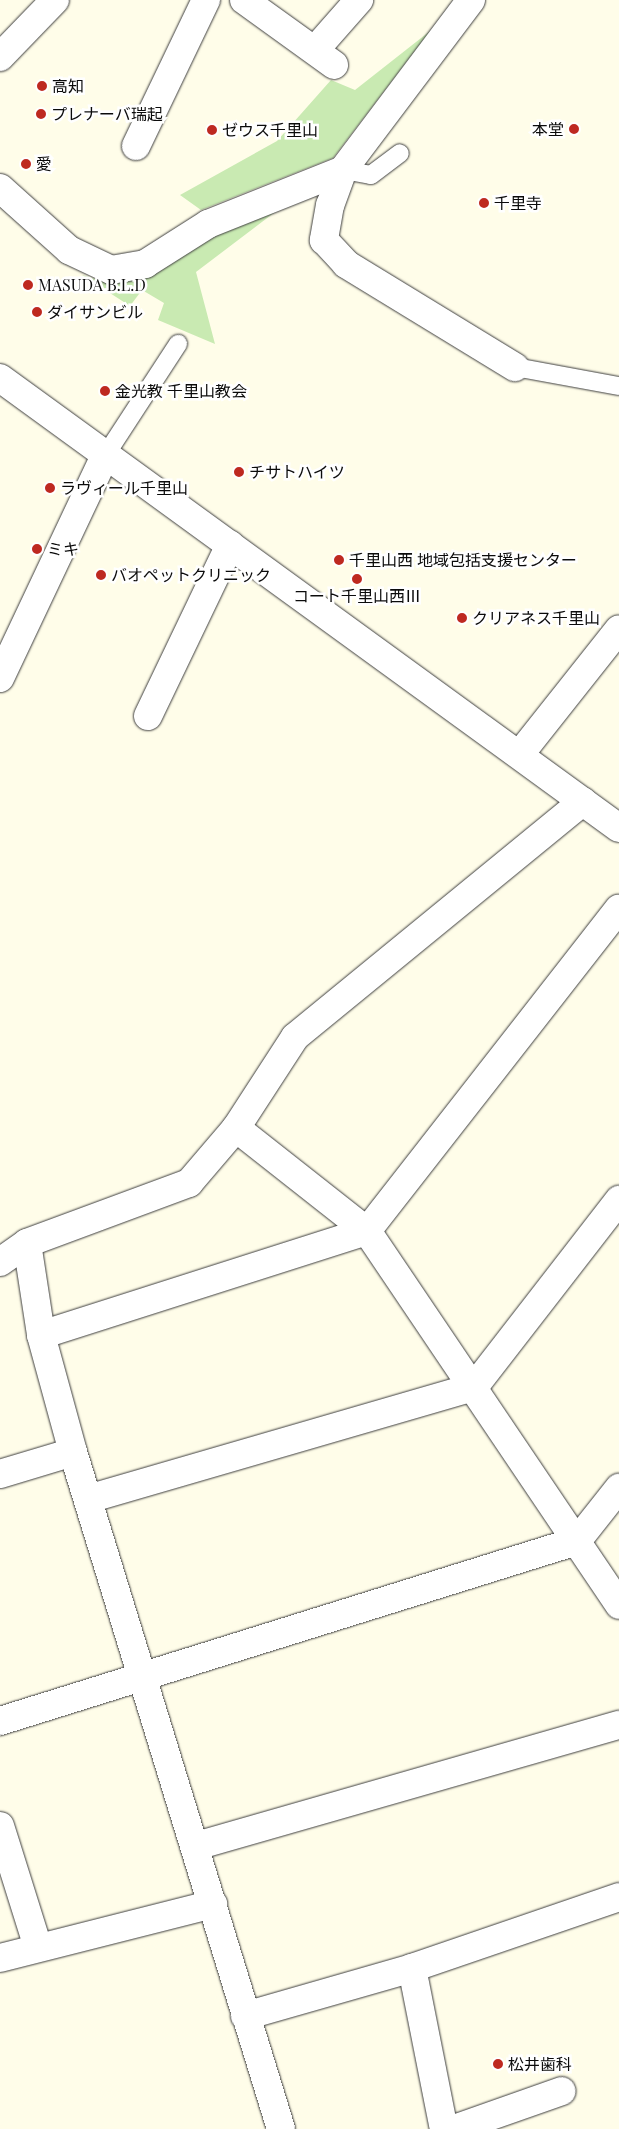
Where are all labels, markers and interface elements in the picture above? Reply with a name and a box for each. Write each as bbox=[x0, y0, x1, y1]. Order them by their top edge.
place label: 高知 bbox=[52, 76, 84, 96]
marker: 高知 bbox=[36, 80, 48, 92]
place label: プレナーバ瑞起 bbox=[51, 104, 163, 124]
marker: プレナーバ瑞起 bbox=[35, 108, 47, 120]
place label: 本堂 bbox=[532, 119, 564, 139]
place label: ゼウス千里山 bbox=[222, 120, 318, 140]
marker: 本堂 bbox=[568, 123, 580, 135]
marker: ゼウス千里山 bbox=[206, 124, 218, 136]
place label: 愛 bbox=[36, 154, 52, 174]
marker: 愛 bbox=[20, 158, 32, 170]
place label: 千里寺 bbox=[494, 193, 542, 213]
marker: 千里寺 bbox=[478, 197, 490, 209]
place label: MASUDA B.L.D bbox=[38, 275, 146, 295]
marker: MASUDA B.L.D bbox=[22, 279, 34, 291]
place label: ダイサンビル bbox=[47, 302, 143, 322]
marker: ダイサンビル bbox=[31, 306, 43, 318]
place label: 金光教 千里山教会 bbox=[115, 381, 247, 401]
marker: 金光教 千里山教会 bbox=[99, 385, 111, 397]
place label: チサトハイツ bbox=[249, 462, 345, 482]
marker: チサトハイツ bbox=[233, 466, 245, 478]
place label: ラヴィール千里山 bbox=[60, 478, 188, 498]
marker: ラヴィール千里山 bbox=[44, 482, 56, 494]
place label: ミキ bbox=[47, 539, 79, 559]
marker: ミキ bbox=[31, 543, 43, 555]
place label: 千里山西 地域包括支援センター bbox=[349, 550, 577, 570]
marker: 千里山西 地域包括支援センター bbox=[333, 554, 345, 566]
place label: バオペットクリニック bbox=[111, 565, 271, 585]
marker: バオペットクリニック bbox=[95, 569, 107, 581]
marker: コート千里山西Ⅲ bbox=[351, 573, 363, 585]
place label: コート千里山西Ⅲ bbox=[293, 586, 421, 606]
place label: クリアネス千里山 bbox=[472, 608, 600, 628]
marker: クリアネス千里山 bbox=[456, 612, 468, 624]
place label: 松井歯科 bbox=[508, 2054, 572, 2074]
marker: 松井歯科 bbox=[492, 2058, 504, 2070]

